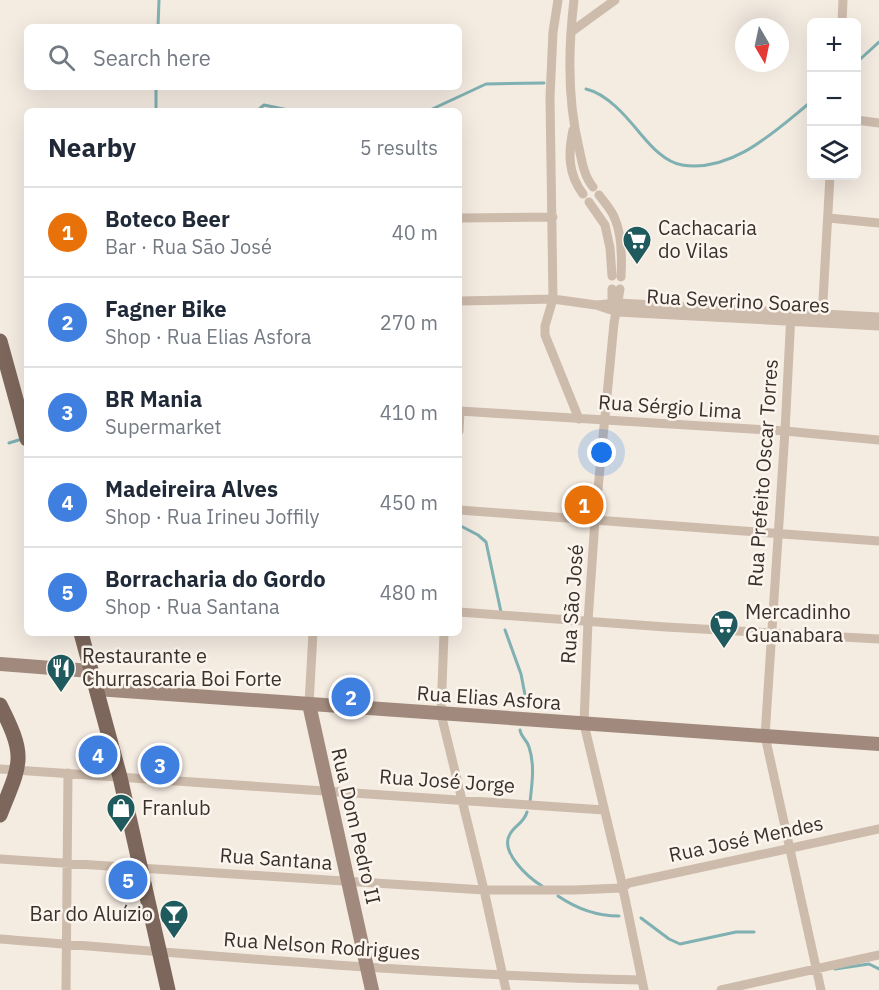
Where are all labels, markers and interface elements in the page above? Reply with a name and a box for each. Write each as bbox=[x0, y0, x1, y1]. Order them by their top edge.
north arrow bbox=[735, 18, 789, 72]
map controls bbox=[807, 18, 861, 180]
button: + bbox=[807, 18, 861, 72]
search box bbox=[24, 24, 462, 90]
icon: search bbox=[45, 41, 78, 74]
text: Search here bbox=[93, 43, 211, 72]
button: − bbox=[807, 72, 861, 126]
button: layers bbox=[807, 126, 861, 180]
text: Nearby bbox=[48, 130, 136, 164]
text: 5 results bbox=[360, 134, 438, 161]
text: Boteco Beer bbox=[105, 204, 230, 233]
place label: Cachacaria do Vilas bbox=[658, 214, 757, 264]
text: 1 bbox=[62, 219, 74, 246]
text: 40 m bbox=[392, 219, 438, 246]
supermarket icon: Cachacaria do Vilas bbox=[621, 224, 653, 266]
text: Bar · Rua São José bbox=[105, 233, 272, 260]
street label: Rua Severino Soares bbox=[646, 282, 830, 319]
text: Fagner Bike bbox=[105, 294, 227, 323]
text: 2 bbox=[62, 309, 74, 336]
text: 270 m bbox=[380, 309, 438, 336]
text: Shop · Rua Elias Asfora bbox=[105, 323, 312, 350]
street label: Rua Prefeito Oscar Torres bbox=[741, 358, 784, 588]
text: BR Mania bbox=[105, 384, 202, 413]
street label: Rua Sérgio Lima bbox=[597, 388, 743, 425]
text: 3 bbox=[62, 399, 74, 426]
text: 410 m bbox=[380, 399, 438, 426]
text: Supermarket bbox=[105, 413, 222, 440]
your location bbox=[587, 438, 616, 467]
text: Madeireira Alves bbox=[105, 474, 278, 503]
pin: 1 bbox=[564, 482, 604, 528]
text: 4 bbox=[62, 489, 74, 516]
text: 450 m bbox=[380, 489, 438, 516]
text: Shop · Rua Irineu Joffily bbox=[105, 503, 319, 530]
street label: Rua São José bbox=[554, 543, 589, 665]
text: Borracharia do Gordo bbox=[105, 564, 326, 593]
text: 5 bbox=[62, 579, 74, 606]
text: 480 m bbox=[380, 579, 438, 606]
text: Shop · Rua Santana bbox=[105, 593, 280, 620]
place label: Mercadinho Guanabara bbox=[745, 598, 851, 648]
supermarket icon: Mercadinho Guanabara bbox=[708, 608, 740, 650]
place label: Restaurante e Churrascaria Boi Forte bbox=[82, 642, 282, 692]
restaurant icon: Restaurante e Churrascaria Boi Forte bbox=[45, 652, 77, 694]
pin: 2 bbox=[332, 674, 370, 720]
street label: Rua Elias Asfora bbox=[416, 679, 563, 716]
pin: 4 bbox=[78, 732, 118, 777]
pin: 3 bbox=[140, 742, 180, 788]
street label: Rua Dom Pedro II bbox=[325, 745, 388, 907]
street label: Rua José Jorge bbox=[378, 762, 516, 799]
shop icon: Franlub bbox=[105, 792, 137, 834]
place label: Franlub bbox=[142, 794, 210, 821]
street label: Rua José Mendes bbox=[666, 809, 826, 868]
street label: Rua Santana bbox=[219, 841, 334, 876]
pin: 5 bbox=[108, 858, 148, 902]
bar icon: Bar do Aluízio bbox=[158, 898, 190, 940]
place label: Bar do Aluízio bbox=[30, 900, 153, 927]
street label: Rua Nelson Rodrigues bbox=[223, 925, 421, 966]

